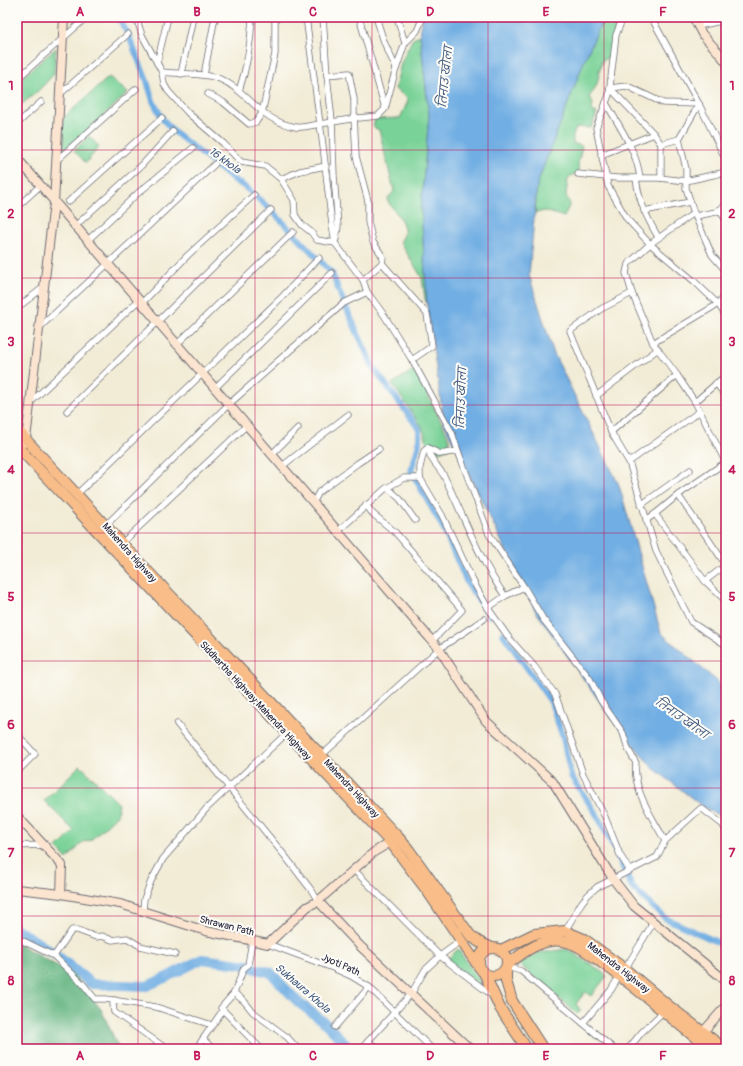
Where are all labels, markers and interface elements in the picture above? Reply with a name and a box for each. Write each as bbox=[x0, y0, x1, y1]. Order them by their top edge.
text: A bbox=[76, 4, 85, 20]
text: B bbox=[193, 4, 201, 20]
text: C bbox=[309, 4, 317, 20]
text: D bbox=[426, 4, 434, 20]
text: E bbox=[543, 4, 550, 20]
text: F bbox=[659, 4, 667, 20]
water label: तिनाउ खोला bbox=[433, 42, 456, 108]
text: 1 bbox=[8, 78, 14, 94]
text: 1 bbox=[729, 78, 735, 94]
water label: 16 khola bbox=[206, 144, 244, 177]
text: 2 bbox=[7, 206, 15, 222]
text: 2 bbox=[728, 206, 736, 222]
text: 3 bbox=[7, 334, 15, 350]
text: 3 bbox=[728, 334, 736, 350]
water label: तिनाउ खोला bbox=[451, 364, 469, 429]
text: 4 bbox=[7, 462, 15, 478]
text: 4 bbox=[728, 462, 736, 478]
street label: Mahendra Highway bbox=[99, 520, 160, 585]
text: 5 bbox=[7, 589, 15, 605]
text: 5 bbox=[728, 589, 736, 605]
street label: Siddhartha Highway;Mahendra Highway bbox=[197, 639, 314, 763]
water label: तिनाउ खोला bbox=[653, 693, 715, 743]
text: 6 bbox=[7, 717, 15, 733]
text: 6 bbox=[728, 717, 736, 733]
street label: Mahendra Highway bbox=[321, 757, 382, 821]
text: 7 bbox=[8, 845, 15, 861]
text: 7 bbox=[729, 845, 736, 861]
street label: Shrawan Path bbox=[198, 913, 256, 939]
street label: Mahendra Highway bbox=[585, 940, 653, 996]
street label: Jyoti Path bbox=[320, 951, 362, 979]
water label: Sukhaura Khola bbox=[272, 961, 334, 1016]
text: 8 bbox=[8, 973, 15, 989]
text: 8 bbox=[729, 973, 736, 989]
text: A bbox=[76, 1048, 85, 1064]
text: B bbox=[193, 1048, 201, 1064]
text: C bbox=[309, 1048, 317, 1064]
text: D bbox=[426, 1048, 434, 1064]
text: E bbox=[543, 1048, 550, 1064]
text: F bbox=[659, 1048, 667, 1064]

